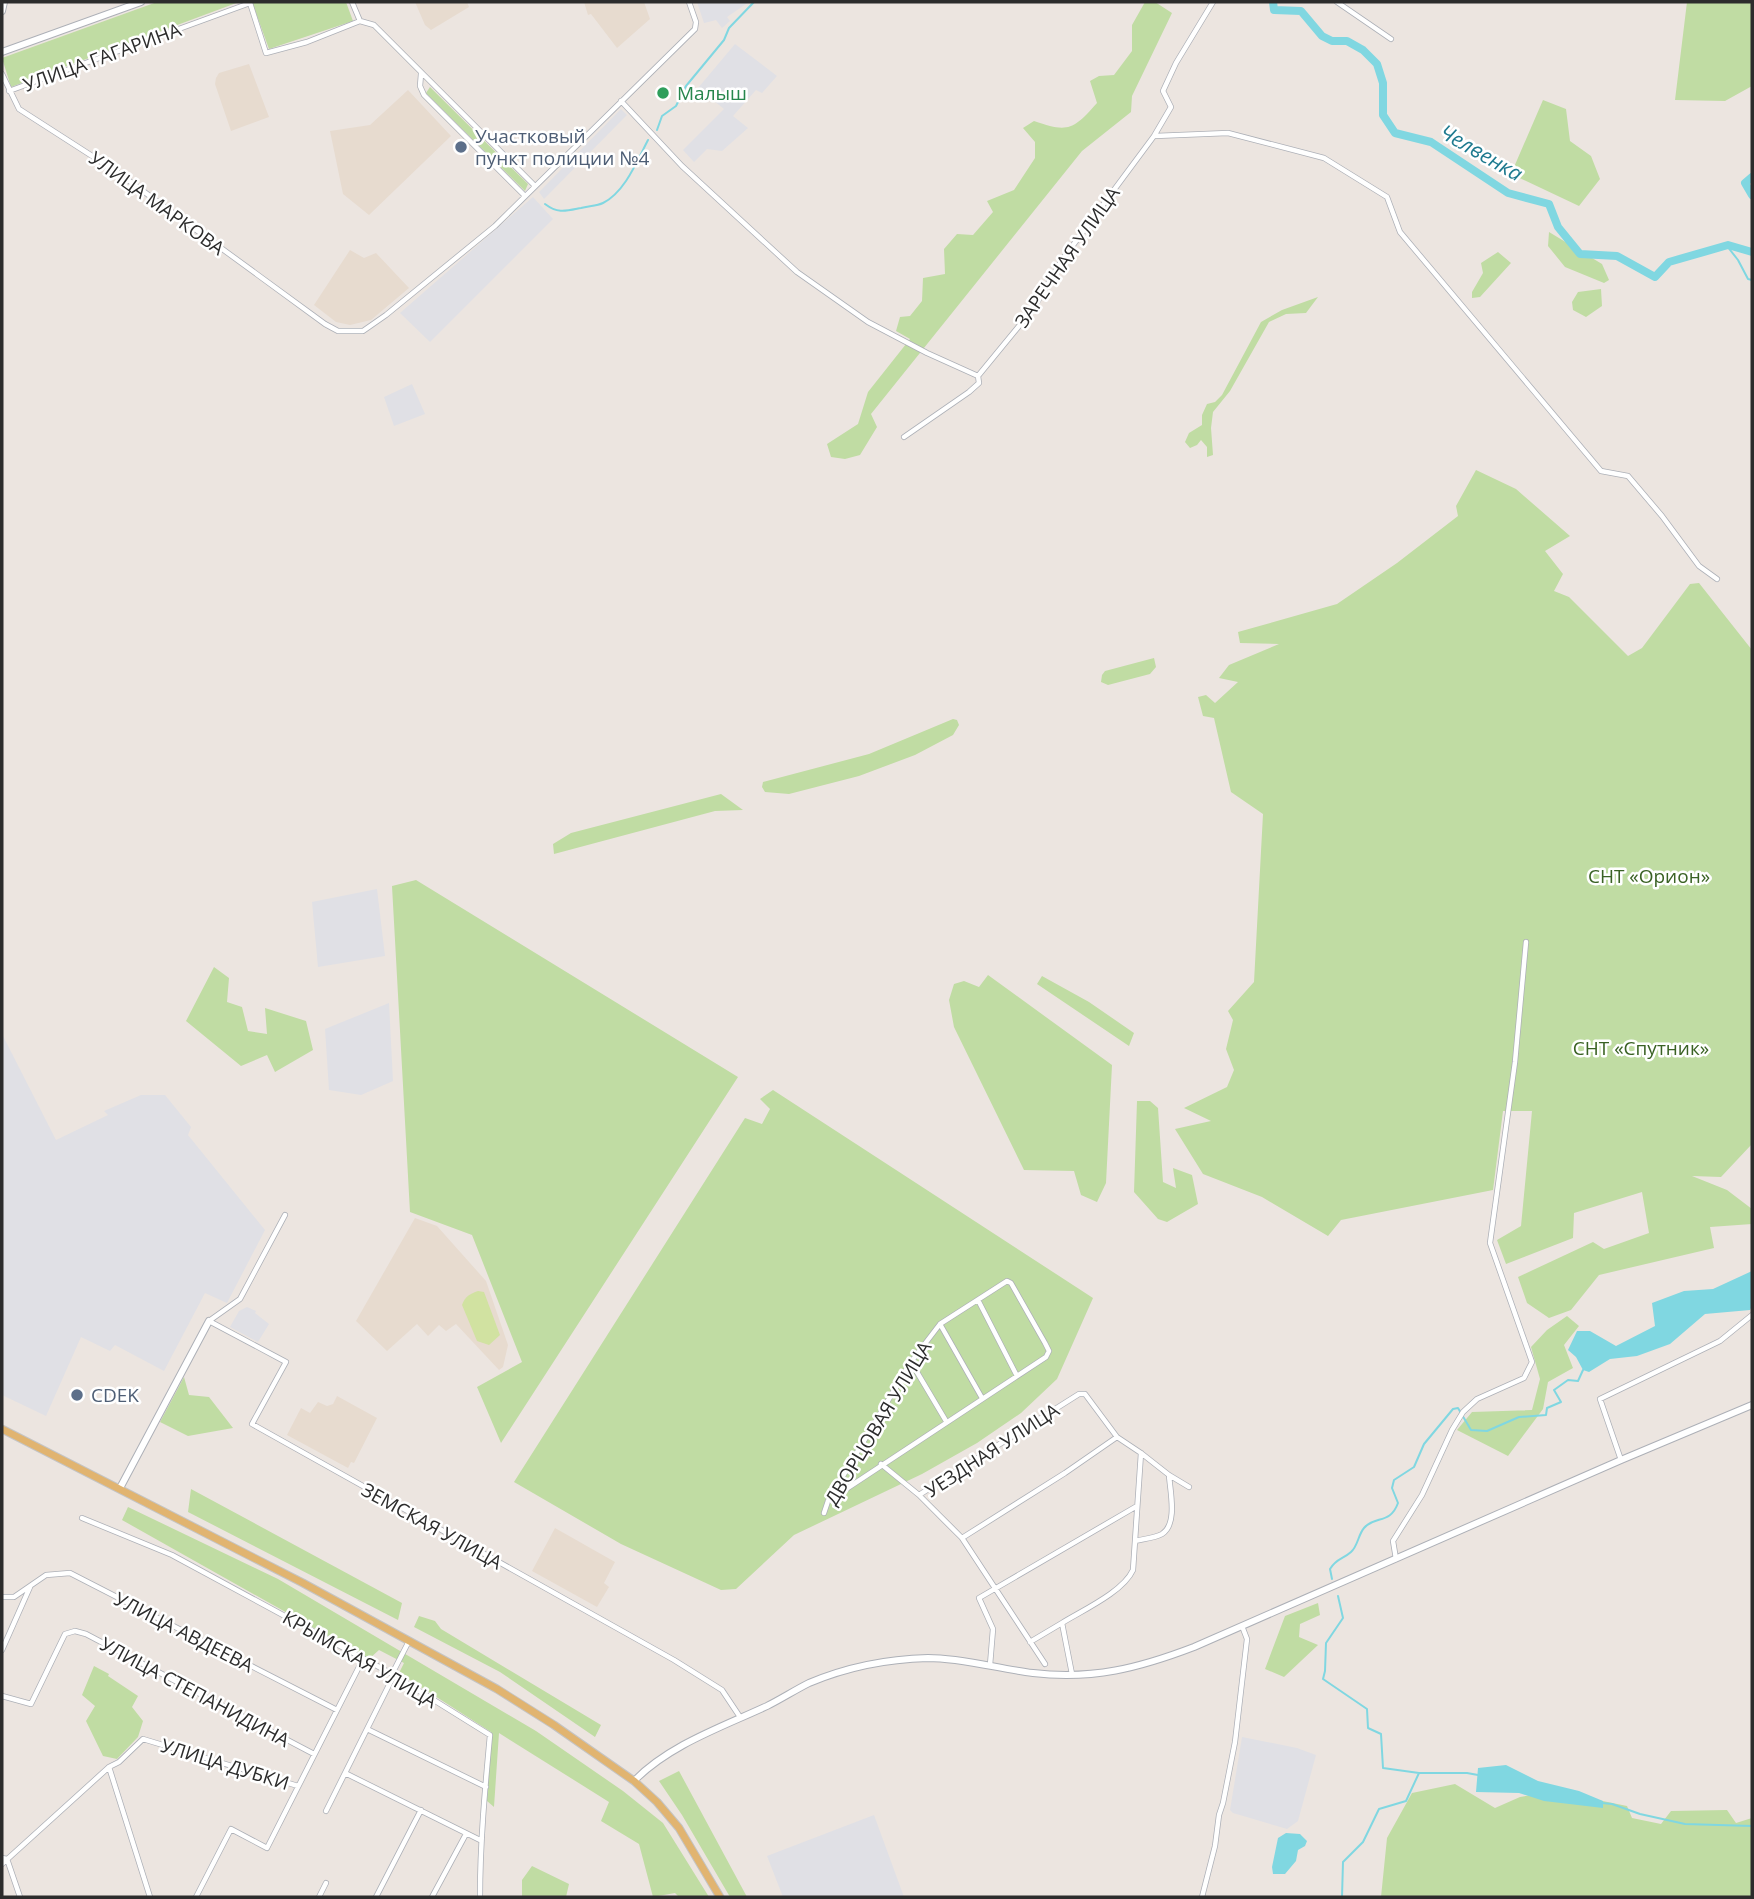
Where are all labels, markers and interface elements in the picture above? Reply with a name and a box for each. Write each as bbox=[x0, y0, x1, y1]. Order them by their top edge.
street label: УЛИЦА ГАГАРИНА bbox=[19, 16, 185, 98]
place label: Малыш bbox=[677, 80, 747, 106]
marker: Малыш bbox=[655, 85, 671, 101]
water label: Челвенка bbox=[1435, 117, 1528, 187]
place label: Участковый пункт полиции №4 bbox=[475, 123, 650, 171]
marker: Участковый пункт полиции №4 bbox=[453, 139, 469, 155]
street label: УЛИЦА МАРКОВА bbox=[84, 145, 230, 261]
street label: ЗАРЕЧНАЯ УЛИЦА bbox=[1009, 181, 1125, 333]
park label: СНТ «Орион» bbox=[1588, 863, 1710, 889]
park label: СНТ «Спутник» bbox=[1573, 1035, 1709, 1061]
street label: ДВОРЦОВАЯ УЛИЦА bbox=[819, 1336, 937, 1510]
place label: CDEK bbox=[91, 1382, 139, 1408]
marker: CDEK bbox=[69, 1387, 85, 1403]
street label: УЕЗДНАЯ УЛИЦА bbox=[920, 1397, 1064, 1503]
street label: ЗЕМСКАЯ УЛИЦА bbox=[357, 1477, 507, 1575]
street label: УЛИЦА АВДЕЕВА bbox=[110, 1586, 258, 1678]
street label: КРЫМСКАЯ УЛИЦА bbox=[278, 1604, 442, 1714]
street label: УЛИЦА СТЕПАНИДИНА bbox=[96, 1631, 294, 1753]
street label: УЛИЦА ДУБКИ bbox=[158, 1732, 292, 1796]

